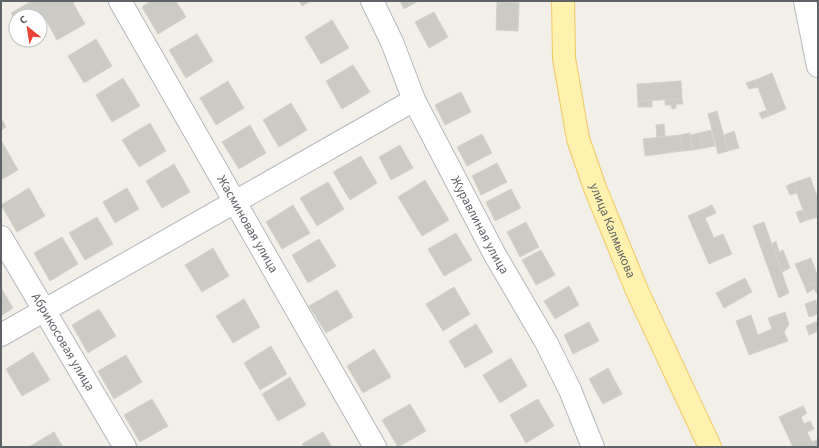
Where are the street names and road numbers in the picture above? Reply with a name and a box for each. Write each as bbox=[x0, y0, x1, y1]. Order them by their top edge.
street label: Жасминовая улица bbox=[212, 172, 283, 276]
street label: Журавлиная улица bbox=[446, 173, 513, 277]
street label: улица Калмыкова bbox=[585, 181, 640, 281]
street label: Абрикосовая улица bbox=[27, 290, 99, 395]

